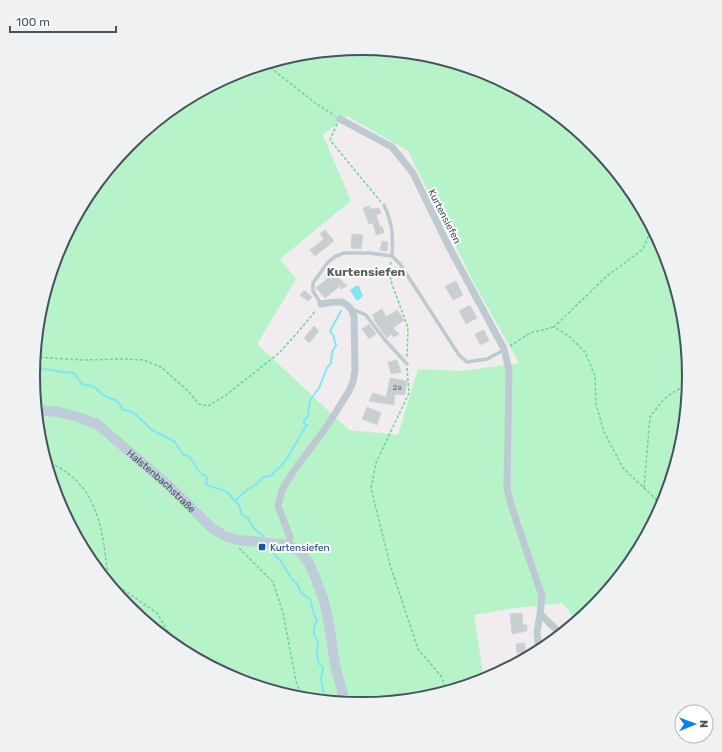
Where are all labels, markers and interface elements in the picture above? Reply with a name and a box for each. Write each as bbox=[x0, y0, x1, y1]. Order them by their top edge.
scale bar bbox=[10, 8, 116, 34]
text: 100 m bbox=[16, 15, 50, 29]
street label: Kurtensiefen bbox=[425, 187, 463, 246]
district label: Kurtensiefen bbox=[327, 265, 406, 279]
house number: 2a bbox=[392, 383, 402, 392]
street label: Halstenbachstraße bbox=[124, 447, 198, 516]
marker: Kurtensiefen bbox=[257, 542, 267, 552]
place label: Kurtensiefen bbox=[270, 542, 330, 554]
north arrow bbox=[674, 704, 714, 744]
text: N bbox=[697, 720, 710, 728]

